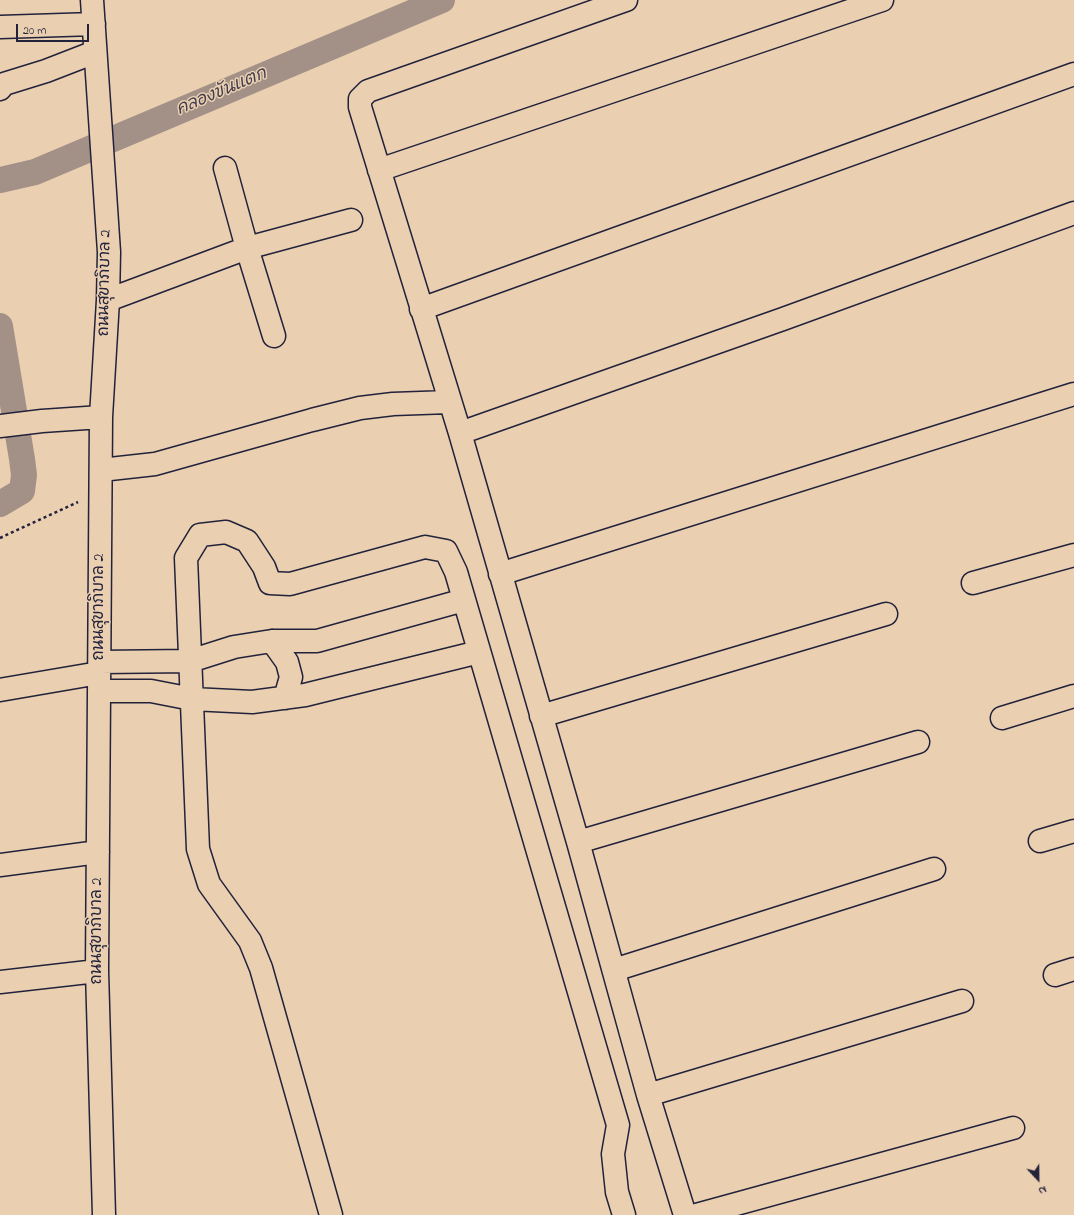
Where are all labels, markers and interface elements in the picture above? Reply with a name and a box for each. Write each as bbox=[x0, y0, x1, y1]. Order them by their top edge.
scale bar bbox=[18, 16, 91, 42]
text: 20 m bbox=[23, 22, 46, 40]
water label: คลองขันแตก bbox=[174, 65, 270, 121]
street label: ถนนสุขาภิบาล 2 bbox=[95, 229, 117, 337]
street label: ถนนสุขาภิบาล 2 bbox=[90, 554, 110, 660]
street label: ถนนสุขาภิบาล 2 bbox=[88, 878, 108, 984]
north arrow bbox=[1018, 1159, 1058, 1199]
text: N bbox=[1036, 1181, 1049, 1199]

